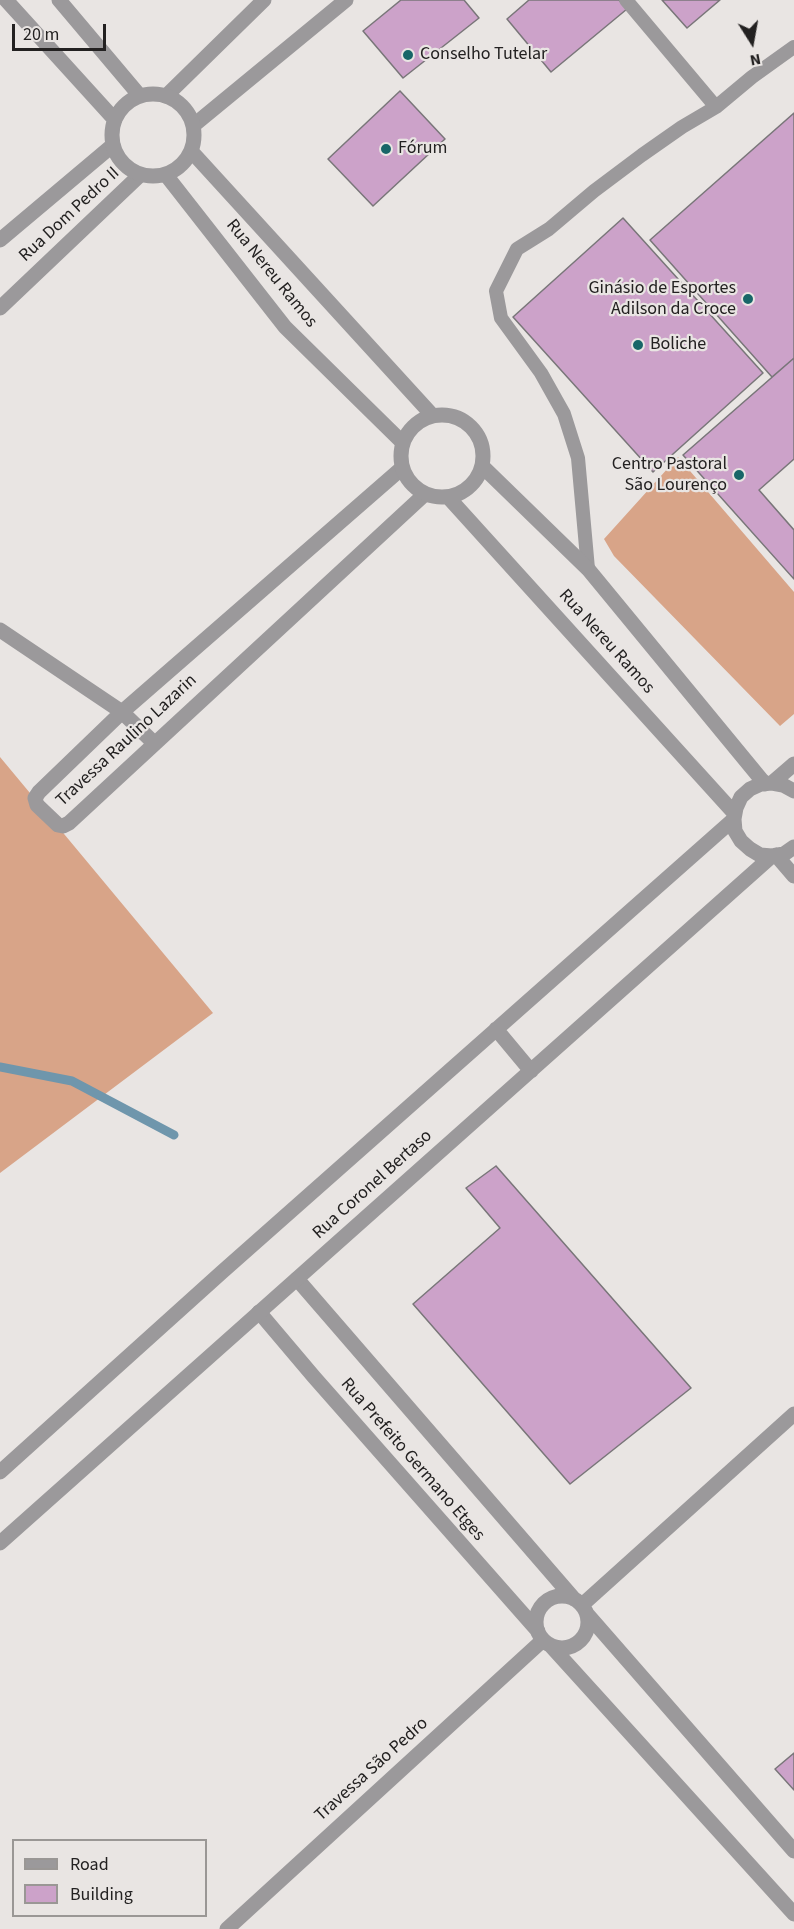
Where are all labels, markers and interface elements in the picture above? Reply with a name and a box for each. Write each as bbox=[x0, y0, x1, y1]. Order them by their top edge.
scale bar bbox=[15, 12, 110, 50]
north arrow bbox=[722, 12, 782, 72]
text: 20 m bbox=[23, 22, 59, 47]
place label: Conselho Tutelar bbox=[420, 44, 547, 66]
marker: Conselho Tutelar bbox=[401, 48, 415, 62]
text: N bbox=[748, 48, 763, 71]
place label: Fórum bbox=[398, 138, 447, 160]
marker: Fórum bbox=[379, 142, 393, 156]
street label: Rua Dom Pedro II bbox=[15, 163, 125, 267]
street label: Rua Nereu Ramos bbox=[221, 215, 321, 333]
place label: Ginásio de Esportes Adilson da Croce bbox=[588, 278, 736, 320]
marker: Ginásio de Esportes Adilson da Croce bbox=[741, 292, 755, 306]
place label: Boliche bbox=[650, 334, 706, 356]
marker: Boliche bbox=[631, 338, 645, 352]
place label: Centro Pastoral São Lourenço bbox=[612, 454, 727, 496]
marker: Centro Pastoral São Lourenço bbox=[732, 468, 746, 482]
street label: Rua Nereu Ramos bbox=[553, 585, 659, 699]
street label: Travessa Raulino Lazarin bbox=[52, 670, 202, 812]
street label: Rua Coronel Bertaso bbox=[309, 1126, 437, 1244]
street label: Rua Prefeito Germano Etges bbox=[335, 1374, 489, 1546]
street label: Travessa São Pedro bbox=[311, 1713, 433, 1827]
legend bbox=[12, 1839, 207, 1917]
text: Road bbox=[70, 1852, 109, 1877]
text: Building bbox=[70, 1882, 133, 1907]

